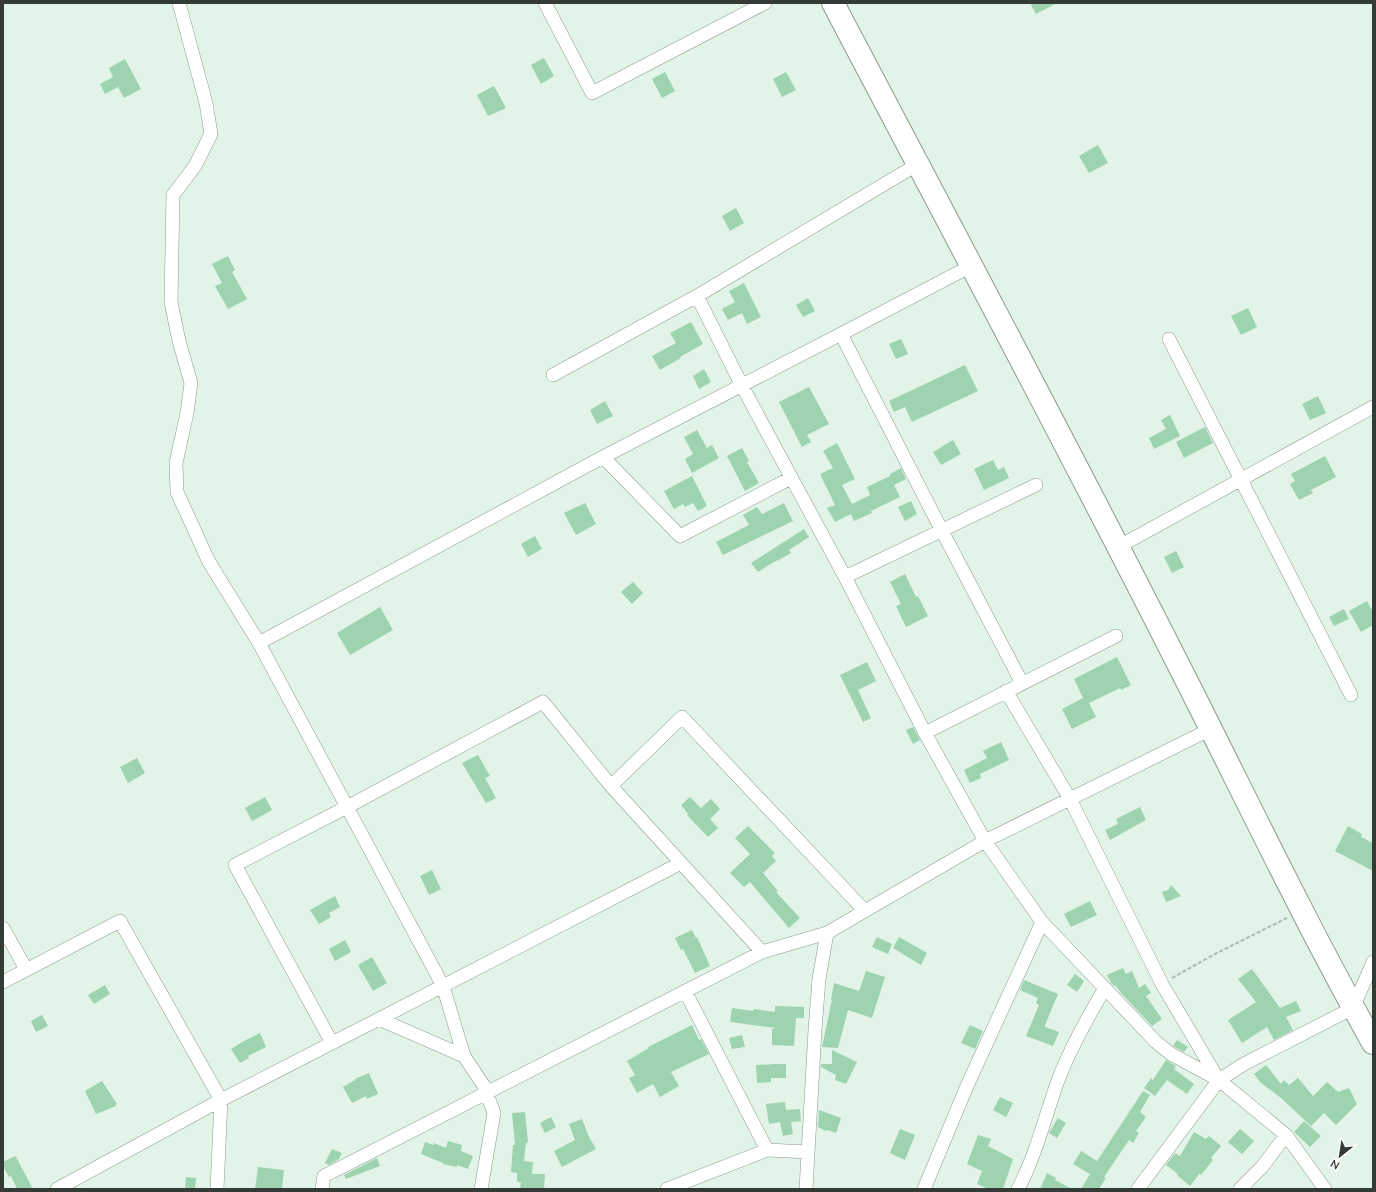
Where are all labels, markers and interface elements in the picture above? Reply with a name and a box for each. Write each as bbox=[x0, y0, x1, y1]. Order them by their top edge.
north arrow bbox=[1320, 1136, 1360, 1176]
text: N bbox=[1328, 1157, 1342, 1173]

